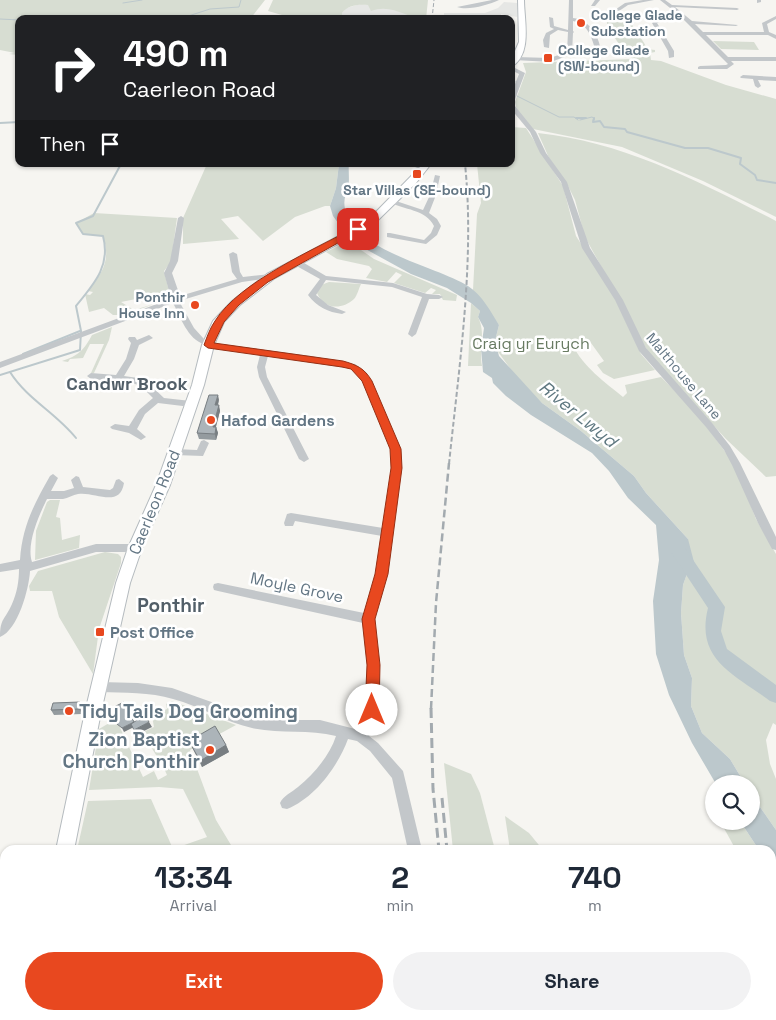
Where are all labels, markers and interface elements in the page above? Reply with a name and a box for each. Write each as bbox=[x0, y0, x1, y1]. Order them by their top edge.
place label: College Glade Substation bbox=[591, 6, 683, 40]
marker: College Glade Substation bbox=[575, 17, 587, 29]
text: 490 m bbox=[123, 32, 228, 76]
icon: right bbox=[40, 35, 105, 100]
place label: College Glade (SW-bound) bbox=[558, 41, 650, 75]
marker: College Glade (SW-bound) bbox=[542, 52, 554, 64]
text: Caerleon Road bbox=[123, 75, 276, 103]
icon: arrive bbox=[96, 130, 124, 158]
text: Then bbox=[40, 132, 86, 157]
marker: Star Villas (SE-bound) bbox=[411, 168, 423, 180]
place label: Star Villas (SE-bound) bbox=[343, 181, 491, 199]
pin bbox=[337, 208, 379, 250]
icon: arrive bbox=[344, 215, 372, 243]
place label: Ponthir House Inn bbox=[119, 288, 185, 322]
marker: Ponthir House Inn bbox=[189, 299, 201, 311]
street label: Malthouse Lane bbox=[643, 329, 725, 423]
park label: Craig yr Eurych bbox=[472, 333, 590, 354]
district label: Candwr Brook bbox=[66, 372, 188, 395]
water label: River Lwyd bbox=[535, 375, 624, 454]
place label: Hafod Gardens bbox=[221, 410, 335, 431]
marker: Hafod Gardens bbox=[205, 414, 217, 426]
street label: Caerleon Road bbox=[124, 447, 185, 558]
street label: Moyle Grove bbox=[248, 567, 345, 608]
district label: Ponthir bbox=[137, 593, 205, 618]
place label: Post Office bbox=[110, 622, 194, 643]
marker: Post Office bbox=[94, 626, 106, 638]
position arrow bbox=[345, 683, 397, 735]
place label: Tidy Tails Dog Grooming bbox=[79, 699, 298, 724]
marker: Tidy Tails Dog Grooming bbox=[63, 705, 75, 717]
place label: Zion Baptist Church Ponthir bbox=[62, 727, 200, 774]
marker: Zion Baptist Church Ponthir bbox=[204, 744, 216, 756]
map controls bbox=[705, 775, 760, 830]
button: search bbox=[705, 775, 760, 830]
text: 13:34 bbox=[154, 858, 232, 897]
text: 2 bbox=[391, 858, 409, 897]
text: 740 bbox=[568, 858, 622, 897]
text: Arrival bbox=[169, 895, 217, 916]
text: min bbox=[386, 895, 414, 916]
text: m bbox=[588, 895, 602, 916]
button: Exit bbox=[25, 952, 383, 1010]
button: Share bbox=[393, 952, 751, 1010]

